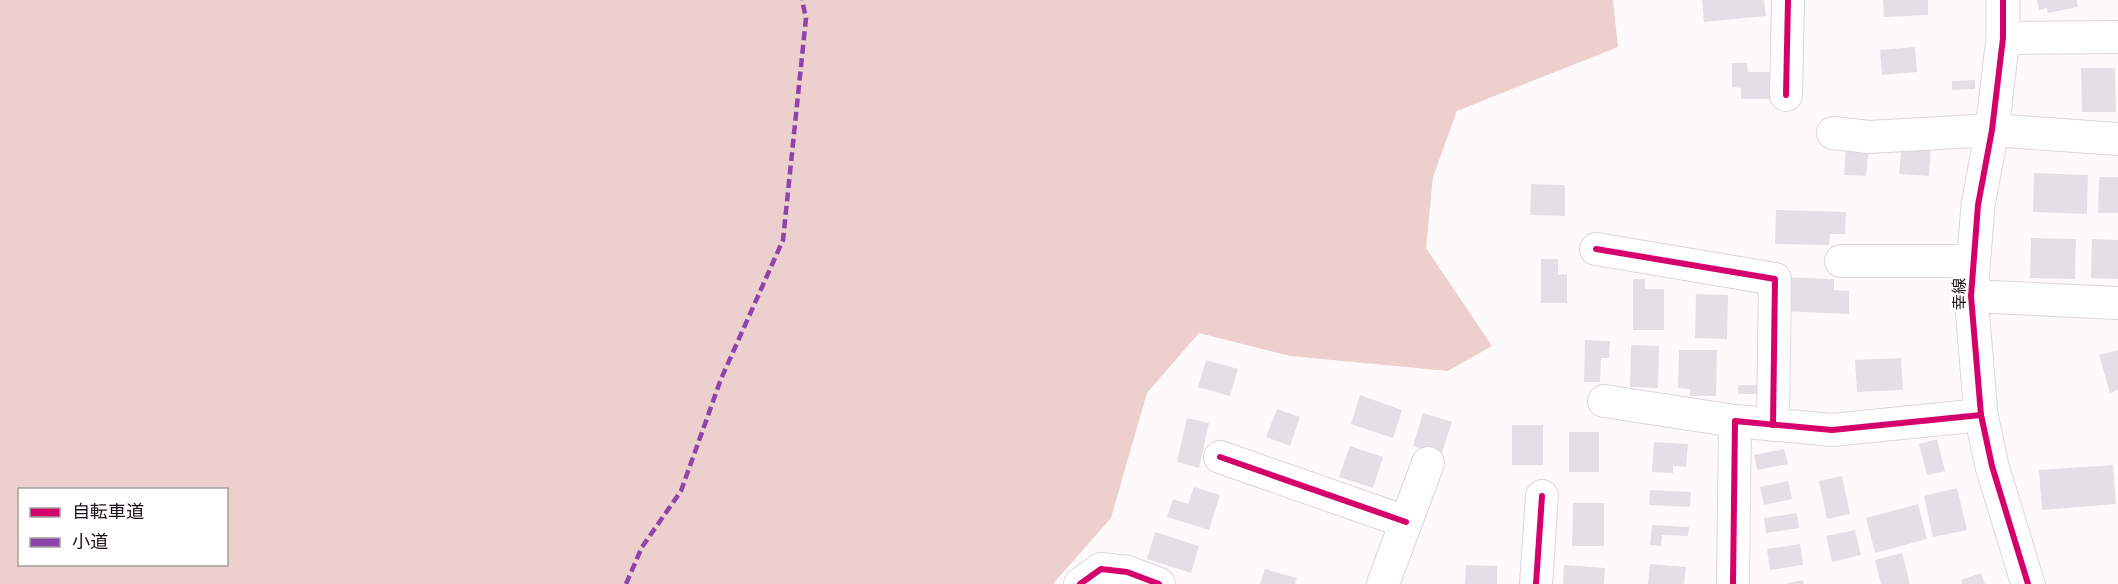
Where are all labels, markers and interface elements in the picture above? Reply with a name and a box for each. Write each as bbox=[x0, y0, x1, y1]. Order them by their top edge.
street label: 幸線 bbox=[1949, 278, 1971, 310]
legend bbox=[18, 488, 228, 566]
text: 自転車道 bbox=[72, 500, 144, 524]
text: 小道 bbox=[72, 530, 108, 554]

